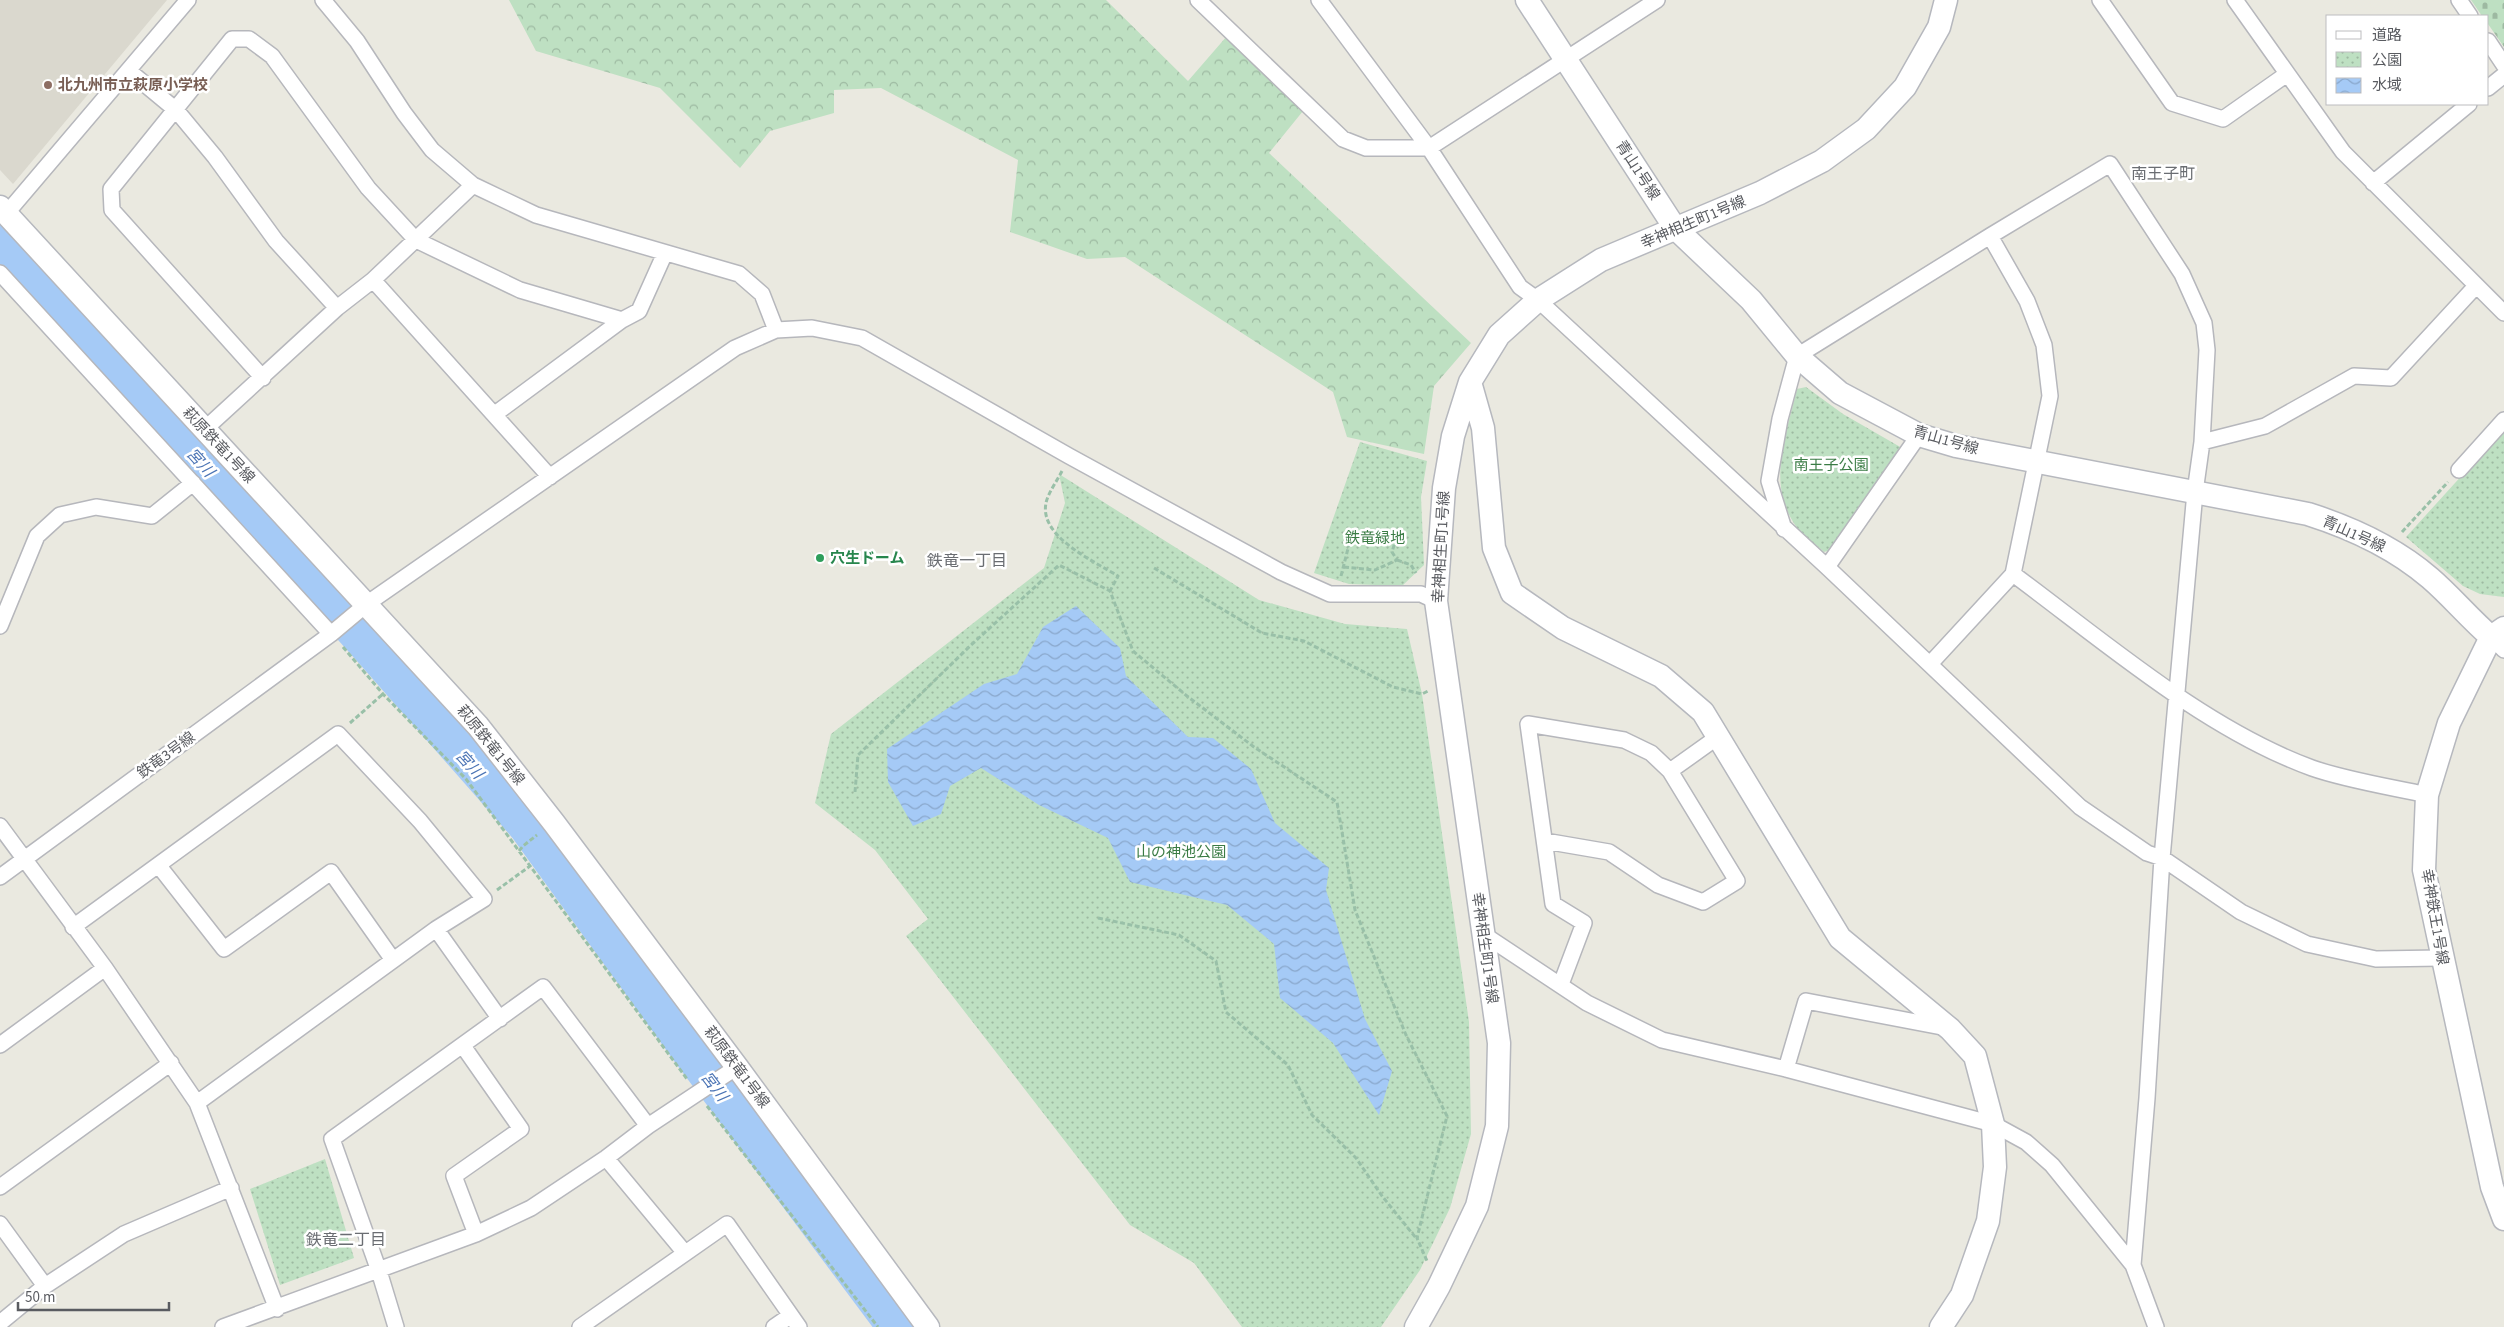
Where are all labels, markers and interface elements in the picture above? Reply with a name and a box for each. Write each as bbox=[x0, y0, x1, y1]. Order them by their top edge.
legend bbox=[2326, 15, 2489, 105]
text: 道路 bbox=[2372, 25, 2402, 46]
text: 公園 bbox=[2372, 50, 2402, 71]
place label: 北九州市立萩原小学校 bbox=[58, 75, 208, 96]
text: 水域 bbox=[2372, 75, 2402, 96]
marker: 北九州市立萩原小学校 bbox=[42, 79, 54, 91]
street label: 青山1号線 bbox=[1610, 136, 1665, 204]
district label: 南王子町 bbox=[2131, 163, 2195, 185]
street label: 幸神相生町1号線 bbox=[1637, 191, 1749, 254]
street label: 萩原鉄竜1号線 bbox=[178, 403, 260, 488]
street label: 青山1号線 bbox=[1911, 421, 1981, 460]
water label: 宮川 bbox=[181, 443, 220, 483]
park label: 南王子公園 bbox=[1793, 455, 1869, 476]
street label: 幸神相生町1号線 bbox=[1428, 490, 1455, 604]
street label: 青山1号線 bbox=[2319, 511, 2389, 558]
park label: 鉄竜緑地 bbox=[1345, 528, 1405, 549]
place label: 穴生ドーム bbox=[830, 548, 905, 569]
district label: 鉄竜一丁目 bbox=[927, 550, 1007, 572]
marker: 穴生ドーム bbox=[814, 552, 826, 564]
street label: 萩原鉄竜1号線 bbox=[452, 701, 529, 790]
street label: 鉄竜3号線 bbox=[133, 727, 200, 784]
water label: 宮川 bbox=[450, 745, 489, 785]
park label: 山の神池公園 bbox=[1136, 842, 1226, 863]
street label: 幸神鉄王1号線 bbox=[2416, 867, 2453, 967]
street label: 幸神相生町1号線 bbox=[1466, 891, 1503, 1005]
street label: 萩原鉄竜1号線 bbox=[699, 1022, 774, 1113]
water label: 宮川 bbox=[696, 1067, 734, 1108]
district label: 鉄竜二丁目 bbox=[306, 1229, 386, 1251]
scale bar bbox=[18, 1280, 169, 1312]
text: 50 m bbox=[25, 1287, 55, 1308]

